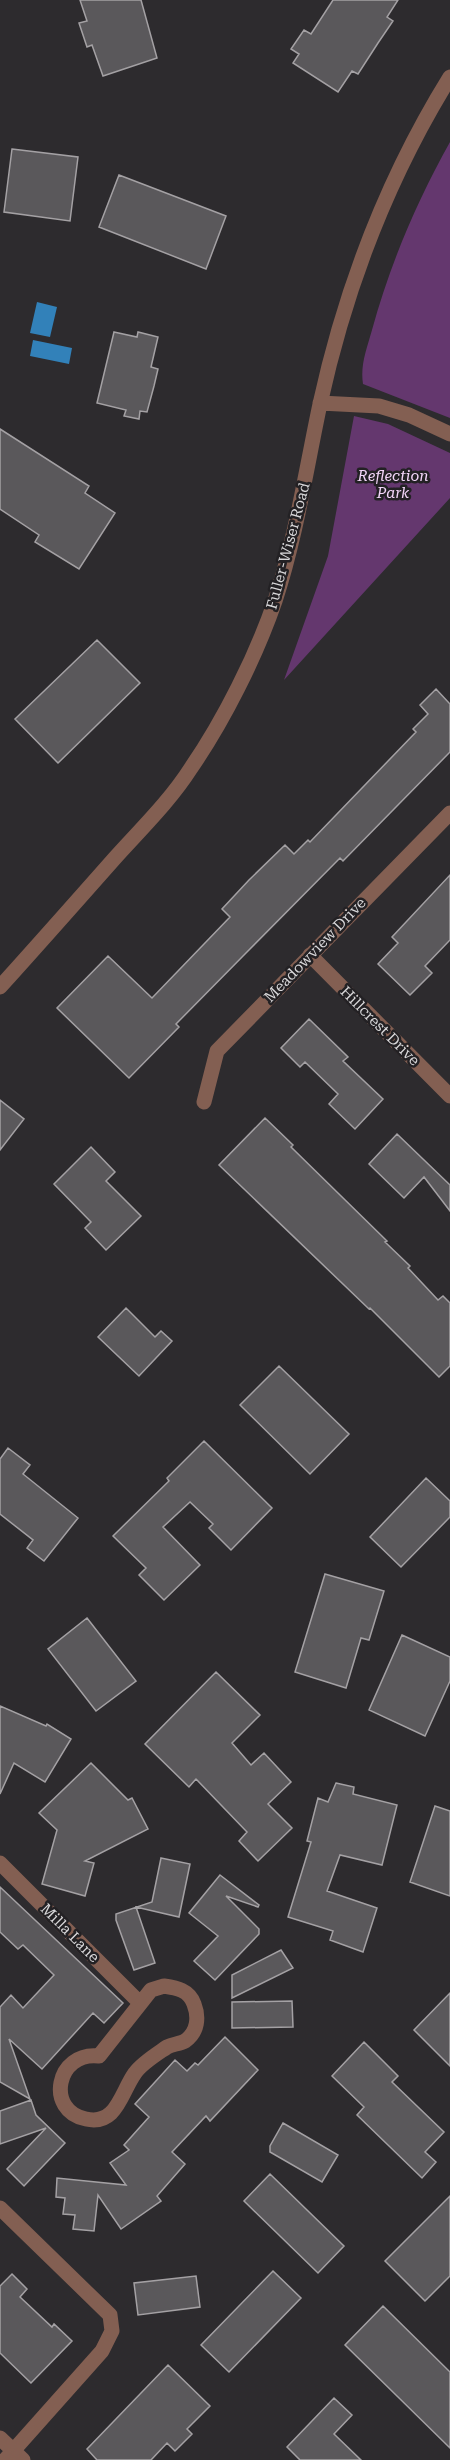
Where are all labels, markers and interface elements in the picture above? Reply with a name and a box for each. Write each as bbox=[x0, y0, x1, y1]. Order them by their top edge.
park label: Reflection Park bbox=[357, 467, 428, 502]
street label: Fuller-Wiser Road bbox=[262, 480, 314, 611]
street label: Meadowview Drive bbox=[260, 894, 370, 1006]
street label: Hillcrest Drive bbox=[337, 983, 423, 1069]
street label: Milla Lane bbox=[37, 1900, 103, 1966]

